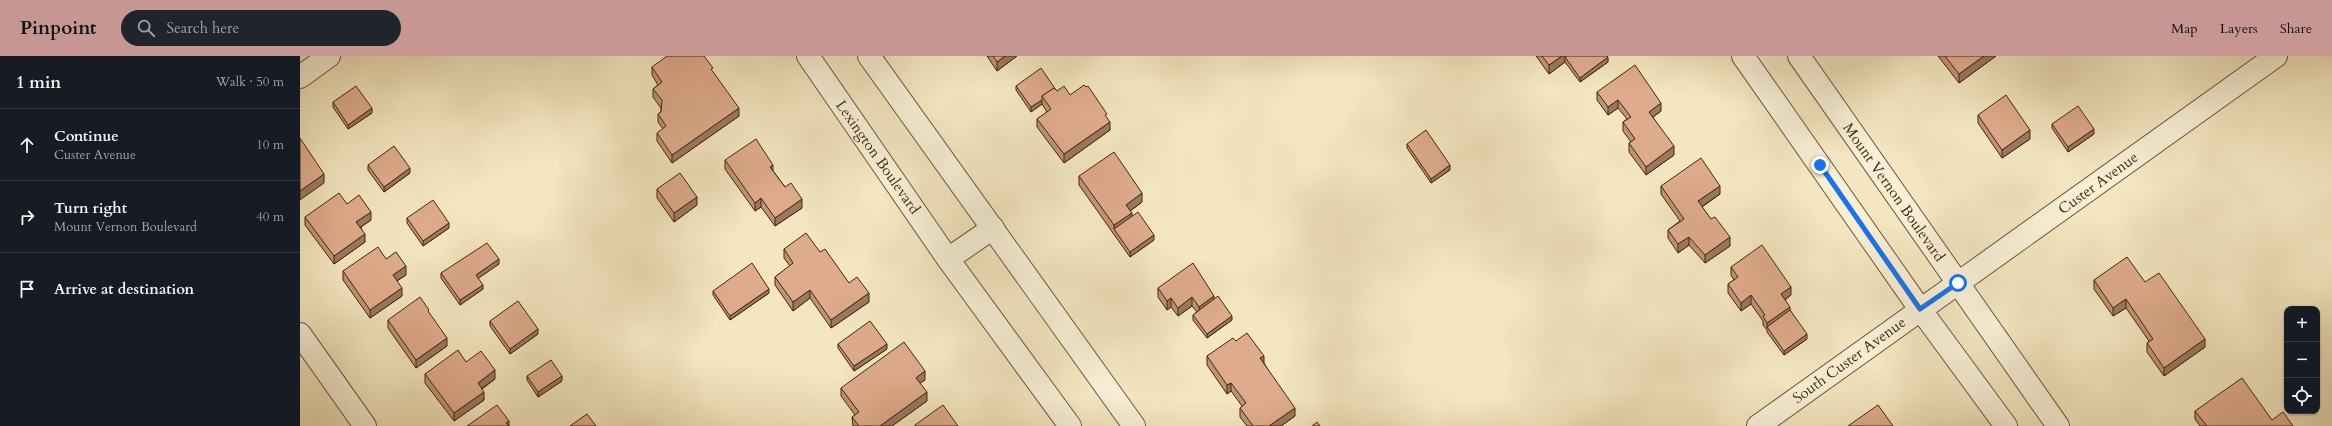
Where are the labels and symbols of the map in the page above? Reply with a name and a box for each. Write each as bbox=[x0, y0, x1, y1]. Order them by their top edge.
street label: Lexington Boulevard bbox=[831, 96, 925, 218]
street label: Mount Vernon Boulevard bbox=[1839, 119, 1950, 265]
street label: Custer Avenue bbox=[2054, 147, 2142, 219]
route end bbox=[1811, 156, 1829, 174]
route start bbox=[1949, 274, 1967, 292]
street label: South Custer Avenue bbox=[1788, 312, 1910, 408]

